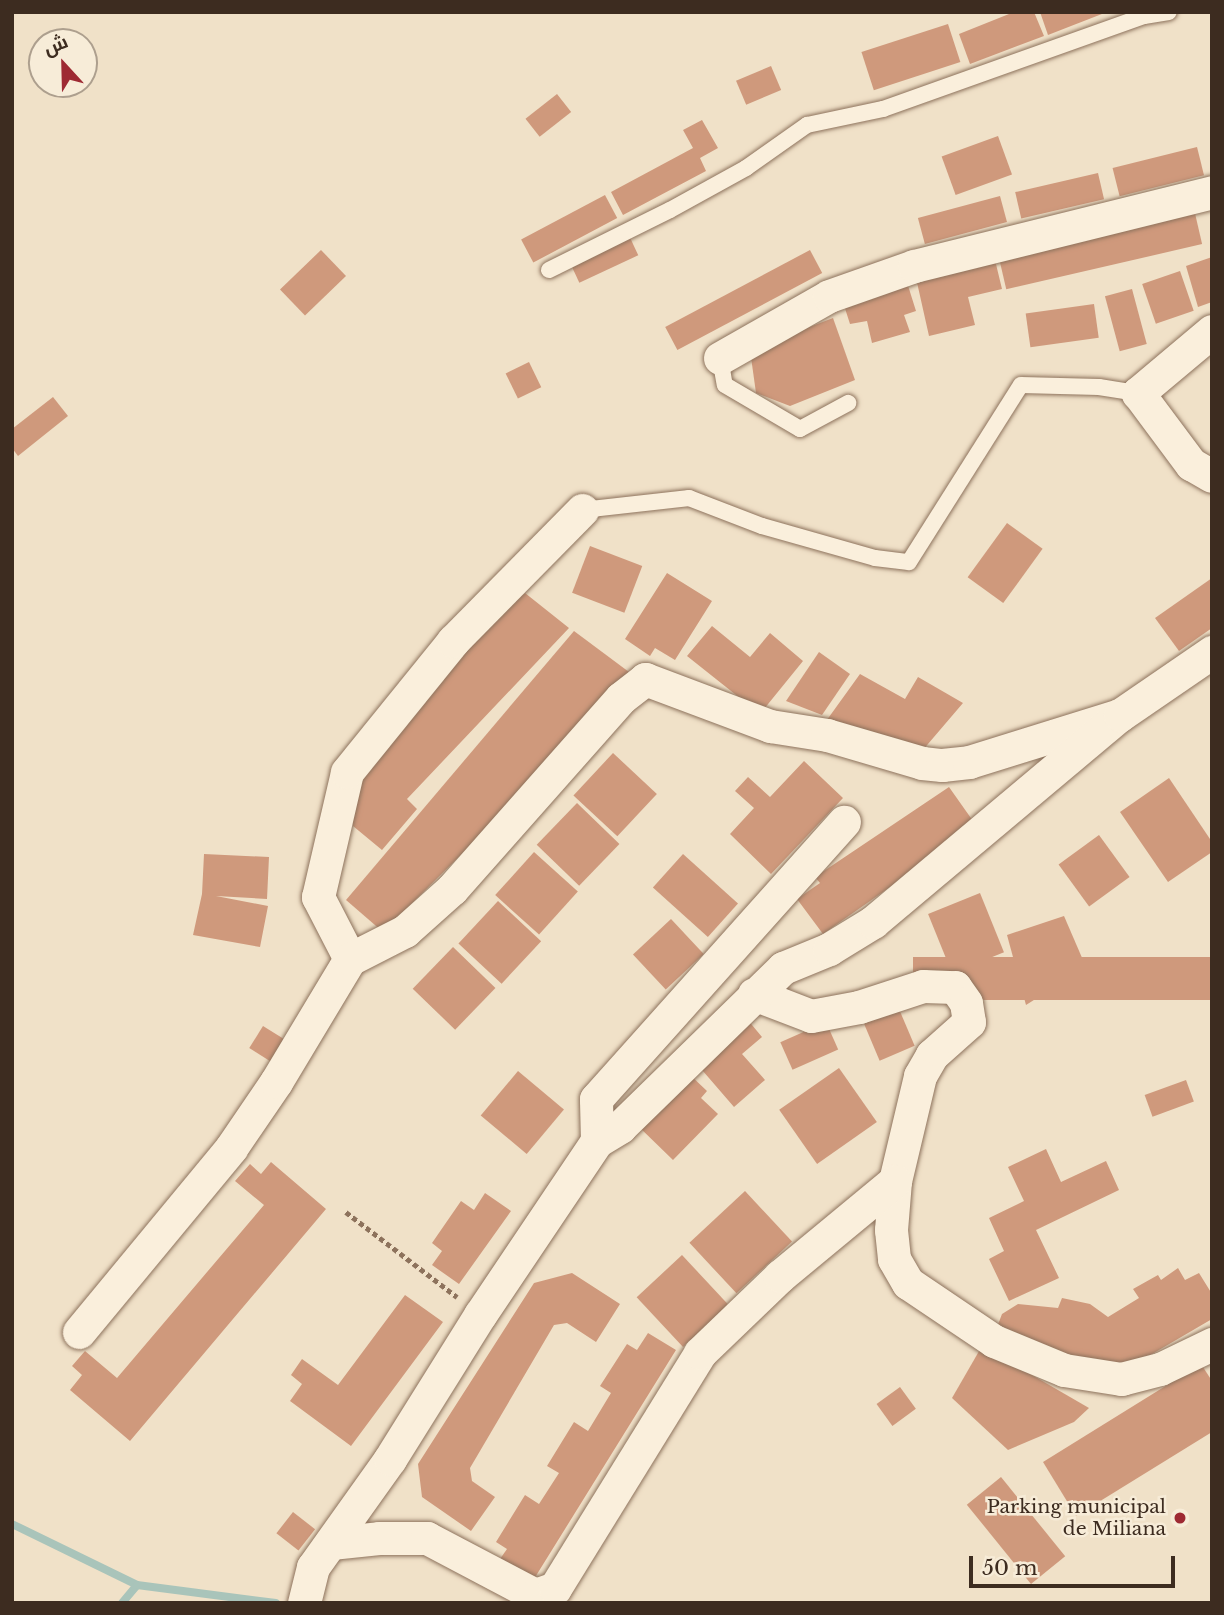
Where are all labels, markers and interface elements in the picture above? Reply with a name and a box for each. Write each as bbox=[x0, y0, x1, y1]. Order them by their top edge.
north arrow bbox=[28, 28, 98, 98]
text: ش bbox=[40, 30, 71, 60]
place label: Parking municipal de Miliana bbox=[987, 1496, 1166, 1540]
marker: Parking municipal de Miliana bbox=[1172, 1510, 1188, 1526]
scale bar bbox=[972, 1542, 1178, 1586]
text: 50 m bbox=[982, 1555, 1037, 1581]

